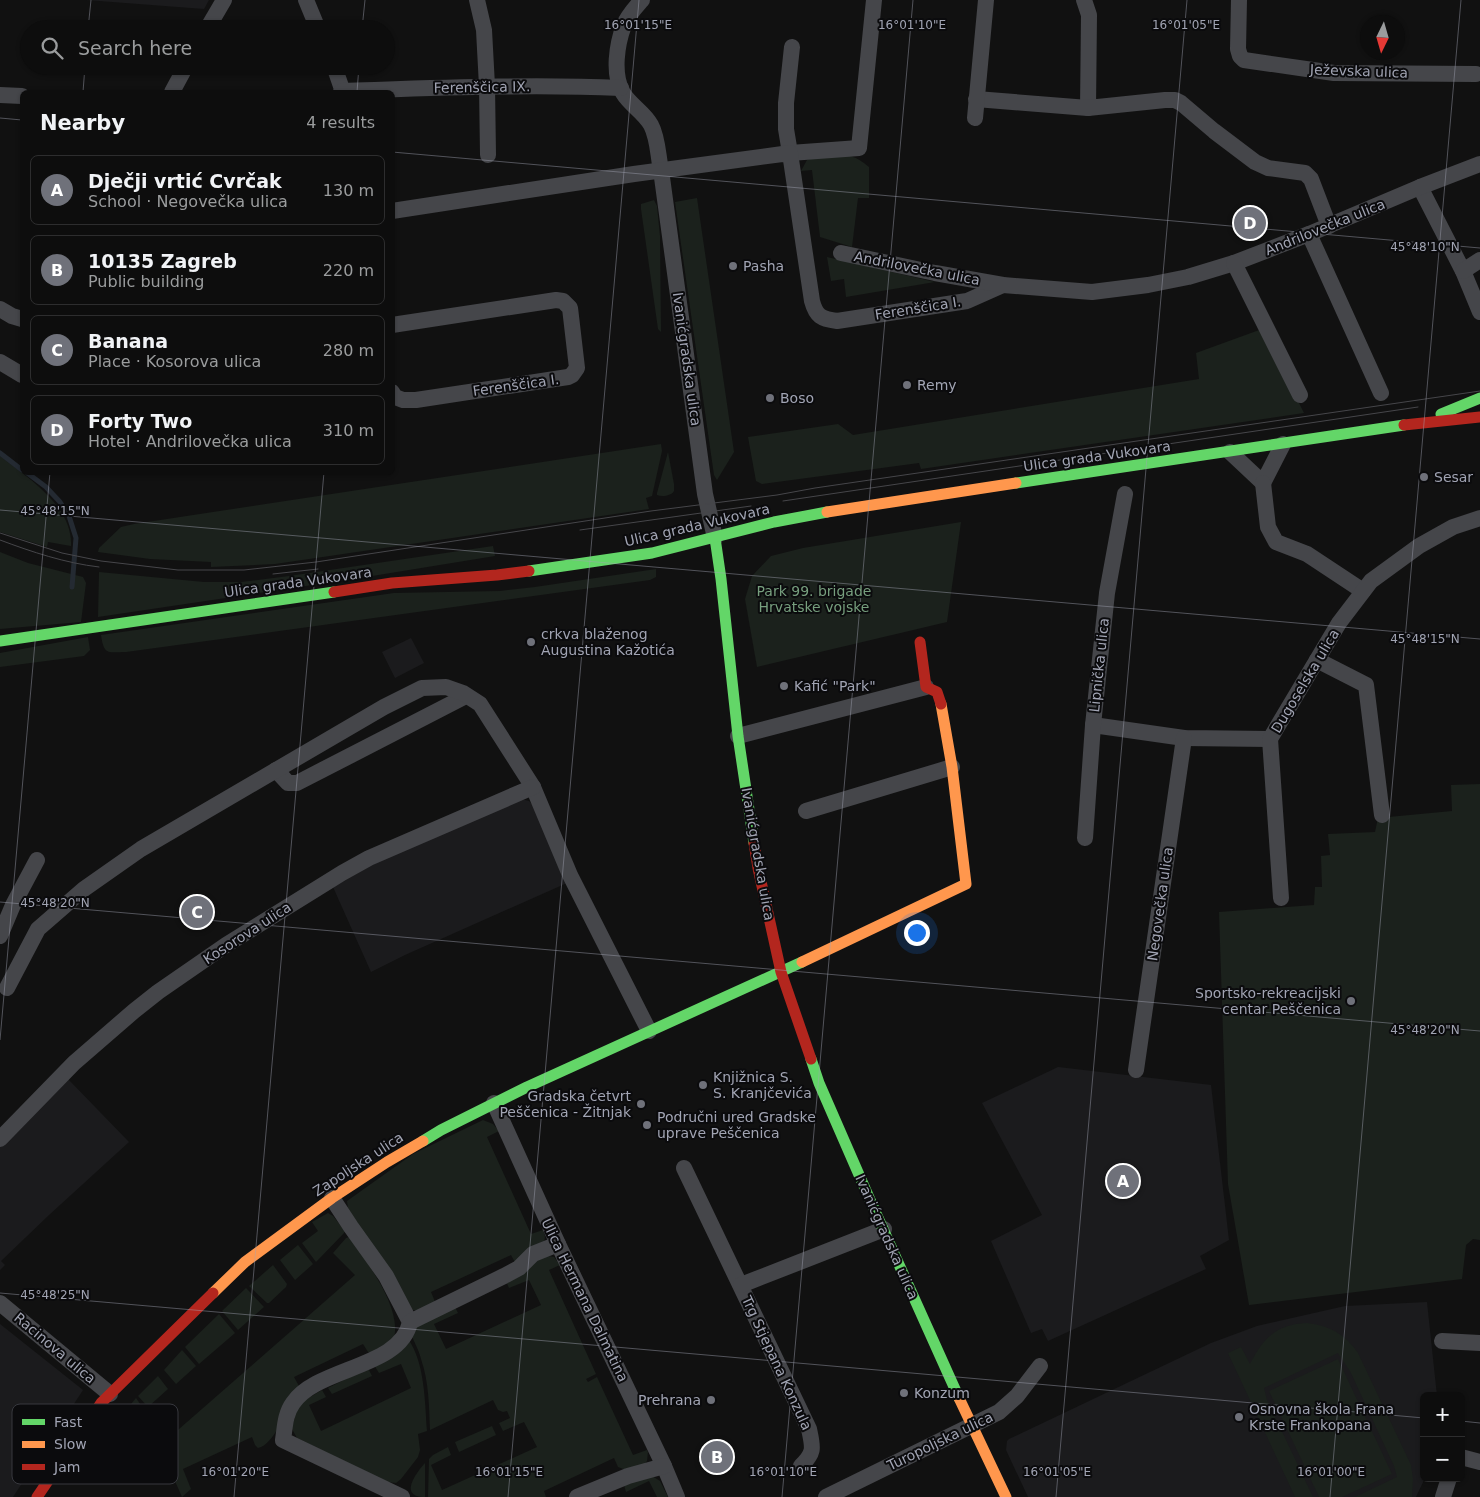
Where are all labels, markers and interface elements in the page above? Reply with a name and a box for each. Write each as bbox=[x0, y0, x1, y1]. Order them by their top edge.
north arrow bbox=[1360, 15, 1405, 60]
text: 16°01'15"E bbox=[604, 18, 672, 32]
text: 16°01'10"E bbox=[878, 18, 946, 32]
text: 16°01'05"E bbox=[1152, 18, 1220, 32]
search box bbox=[20, 20, 395, 75]
icon: search bbox=[38, 34, 66, 62]
text: Search here bbox=[78, 37, 192, 59]
street label: Ježevska ulica bbox=[1309, 61, 1408, 81]
street label: Ferenščica IX. bbox=[434, 78, 530, 96]
text: Nearby bbox=[40, 111, 125, 135]
text: 4 results bbox=[306, 113, 375, 132]
text: Dječji vrtić Cvrčak bbox=[88, 170, 282, 192]
text: A bbox=[51, 181, 63, 200]
text: 130 m bbox=[323, 181, 374, 200]
text: School · Negovečka ulica bbox=[88, 192, 288, 211]
street label: Andrilovečka ulica bbox=[1263, 196, 1387, 258]
pin: D bbox=[1234, 204, 1266, 242]
text: 45°48'10"N bbox=[1390, 240, 1460, 254]
street label: Andrilovečka ulica bbox=[853, 248, 981, 288]
text: 10135 Zagreb bbox=[88, 250, 237, 272]
place label: Pasha bbox=[743, 258, 784, 274]
marker: Pasha bbox=[727, 260, 739, 272]
text: B bbox=[51, 261, 63, 280]
text: 220 m bbox=[323, 261, 374, 280]
text: Public building bbox=[88, 272, 205, 291]
street label: Ivanićgradska ulica bbox=[670, 291, 704, 427]
street label: Ferenščica I. bbox=[874, 293, 962, 323]
text: Banana bbox=[88, 330, 168, 352]
text: C bbox=[51, 341, 63, 360]
text: 280 m bbox=[323, 341, 374, 360]
text: Place · Kosorova ulica bbox=[88, 352, 261, 371]
street label: Ferenščica I. bbox=[472, 371, 560, 399]
place label: Remy bbox=[917, 377, 957, 393]
marker: Remy bbox=[901, 379, 913, 391]
place label: Boso bbox=[780, 390, 814, 406]
marker: Boso bbox=[764, 392, 776, 404]
text: Forty Two bbox=[88, 410, 192, 432]
text: D bbox=[50, 421, 64, 440]
text: 310 m bbox=[323, 421, 374, 440]
text: Hotel · Andrilovečka ulica bbox=[88, 432, 292, 451]
street label: Ulica grada Vukovara bbox=[1022, 438, 1172, 474]
place label: Sesar bbox=[1434, 469, 1473, 485]
marker: Sesar bbox=[1418, 471, 1430, 483]
street label: Ulica grada Vukovara bbox=[623, 500, 771, 550]
text: 45°48'15"N bbox=[20, 504, 90, 518]
street label: Ulica grada Vukovara bbox=[223, 564, 373, 600]
park label: Park 99. brigade Hrvatske vojske bbox=[757, 583, 871, 615]
street label: Lipnička ulica bbox=[1086, 617, 1112, 713]
place label: crkva blaženog Augustina Kažotića bbox=[541, 626, 675, 658]
street label: Dugoselska ulica bbox=[1268, 626, 1342, 736]
text: 45°48'15"N bbox=[1390, 632, 1460, 646]
marker: crkva blaženog Augustina Kažotića bbox=[525, 636, 537, 648]
place label: Kafić "Park" bbox=[794, 678, 876, 694]
marker: Kafić "Park" bbox=[778, 680, 790, 692]
street label: Ivanićgradska ulica bbox=[738, 786, 778, 922]
street label: Negovečka ulica bbox=[1144, 846, 1176, 962]
pin: C bbox=[181, 893, 213, 931]
text: 45°48'20"N bbox=[20, 896, 90, 910]
street label: Kosorova ulica bbox=[200, 899, 294, 967]
your location bbox=[904, 920, 930, 946]
place label: Sportsko-rekreacijski centar Peščenica bbox=[1195, 985, 1341, 1017]
marker: Sportsko-rekreacijski centar Peščenica bbox=[1345, 995, 1357, 1007]
text: 45°48'20"N bbox=[1390, 1023, 1460, 1037]
place label: Knjižnica S. S. Kranjčevića bbox=[713, 1069, 812, 1101]
marker: Knjižnica S. S. Kranjčevića bbox=[697, 1079, 709, 1091]
place label: Gradska četvrt Peščenica - Žitnjak bbox=[499, 1088, 632, 1120]
marker: Gradska četvrt Peščenica - Žitnjak bbox=[635, 1098, 647, 1110]
place label: Područni ured Gradske uprave Peščenica bbox=[657, 1109, 816, 1141]
marker: Područni ured Gradske uprave Peščenica bbox=[641, 1119, 653, 1131]
street label: Zapoljska ulica bbox=[310, 1129, 406, 1199]
pin: A bbox=[1107, 1162, 1139, 1200]
street label: Ivanićgradska ulica bbox=[852, 1172, 922, 1302]
street label: Ulica Hermana Dalmatina bbox=[538, 1216, 632, 1384]
text: 45°48'25"N bbox=[20, 1288, 90, 1302]
street label: Trg Stjepana Konzula bbox=[738, 1292, 815, 1433]
street label: Racinova ulica bbox=[11, 1309, 99, 1387]
place label: Konzum bbox=[914, 1385, 970, 1401]
marker: Konzum bbox=[898, 1387, 910, 1399]
place label: Prehrana bbox=[638, 1392, 701, 1408]
map controls bbox=[1420, 1392, 1465, 1482]
button: + bbox=[1420, 1392, 1465, 1437]
marker: Prehrana bbox=[705, 1394, 717, 1406]
place label: Osnovna škola Frana Krste Frankopana bbox=[1249, 1401, 1394, 1433]
legend bbox=[12, 1404, 178, 1484]
street label: Turopoljska ulica bbox=[884, 1408, 995, 1474]
marker: Osnovna škola Frana Krste Frankopana bbox=[1233, 1411, 1245, 1423]
text: Fast bbox=[54, 1414, 83, 1430]
text: Slow bbox=[54, 1436, 87, 1452]
button: − bbox=[1420, 1437, 1465, 1482]
pin: B bbox=[701, 1438, 733, 1476]
text: Jam bbox=[53, 1459, 80, 1475]
text: 16°01'20"E bbox=[201, 1465, 269, 1479]
text: 16°01'15"E bbox=[475, 1465, 543, 1479]
text: 16°01'10"E bbox=[749, 1465, 817, 1479]
text: 16°01'05"E bbox=[1023, 1465, 1091, 1479]
text: 16°01'00"E bbox=[1297, 1465, 1365, 1479]

